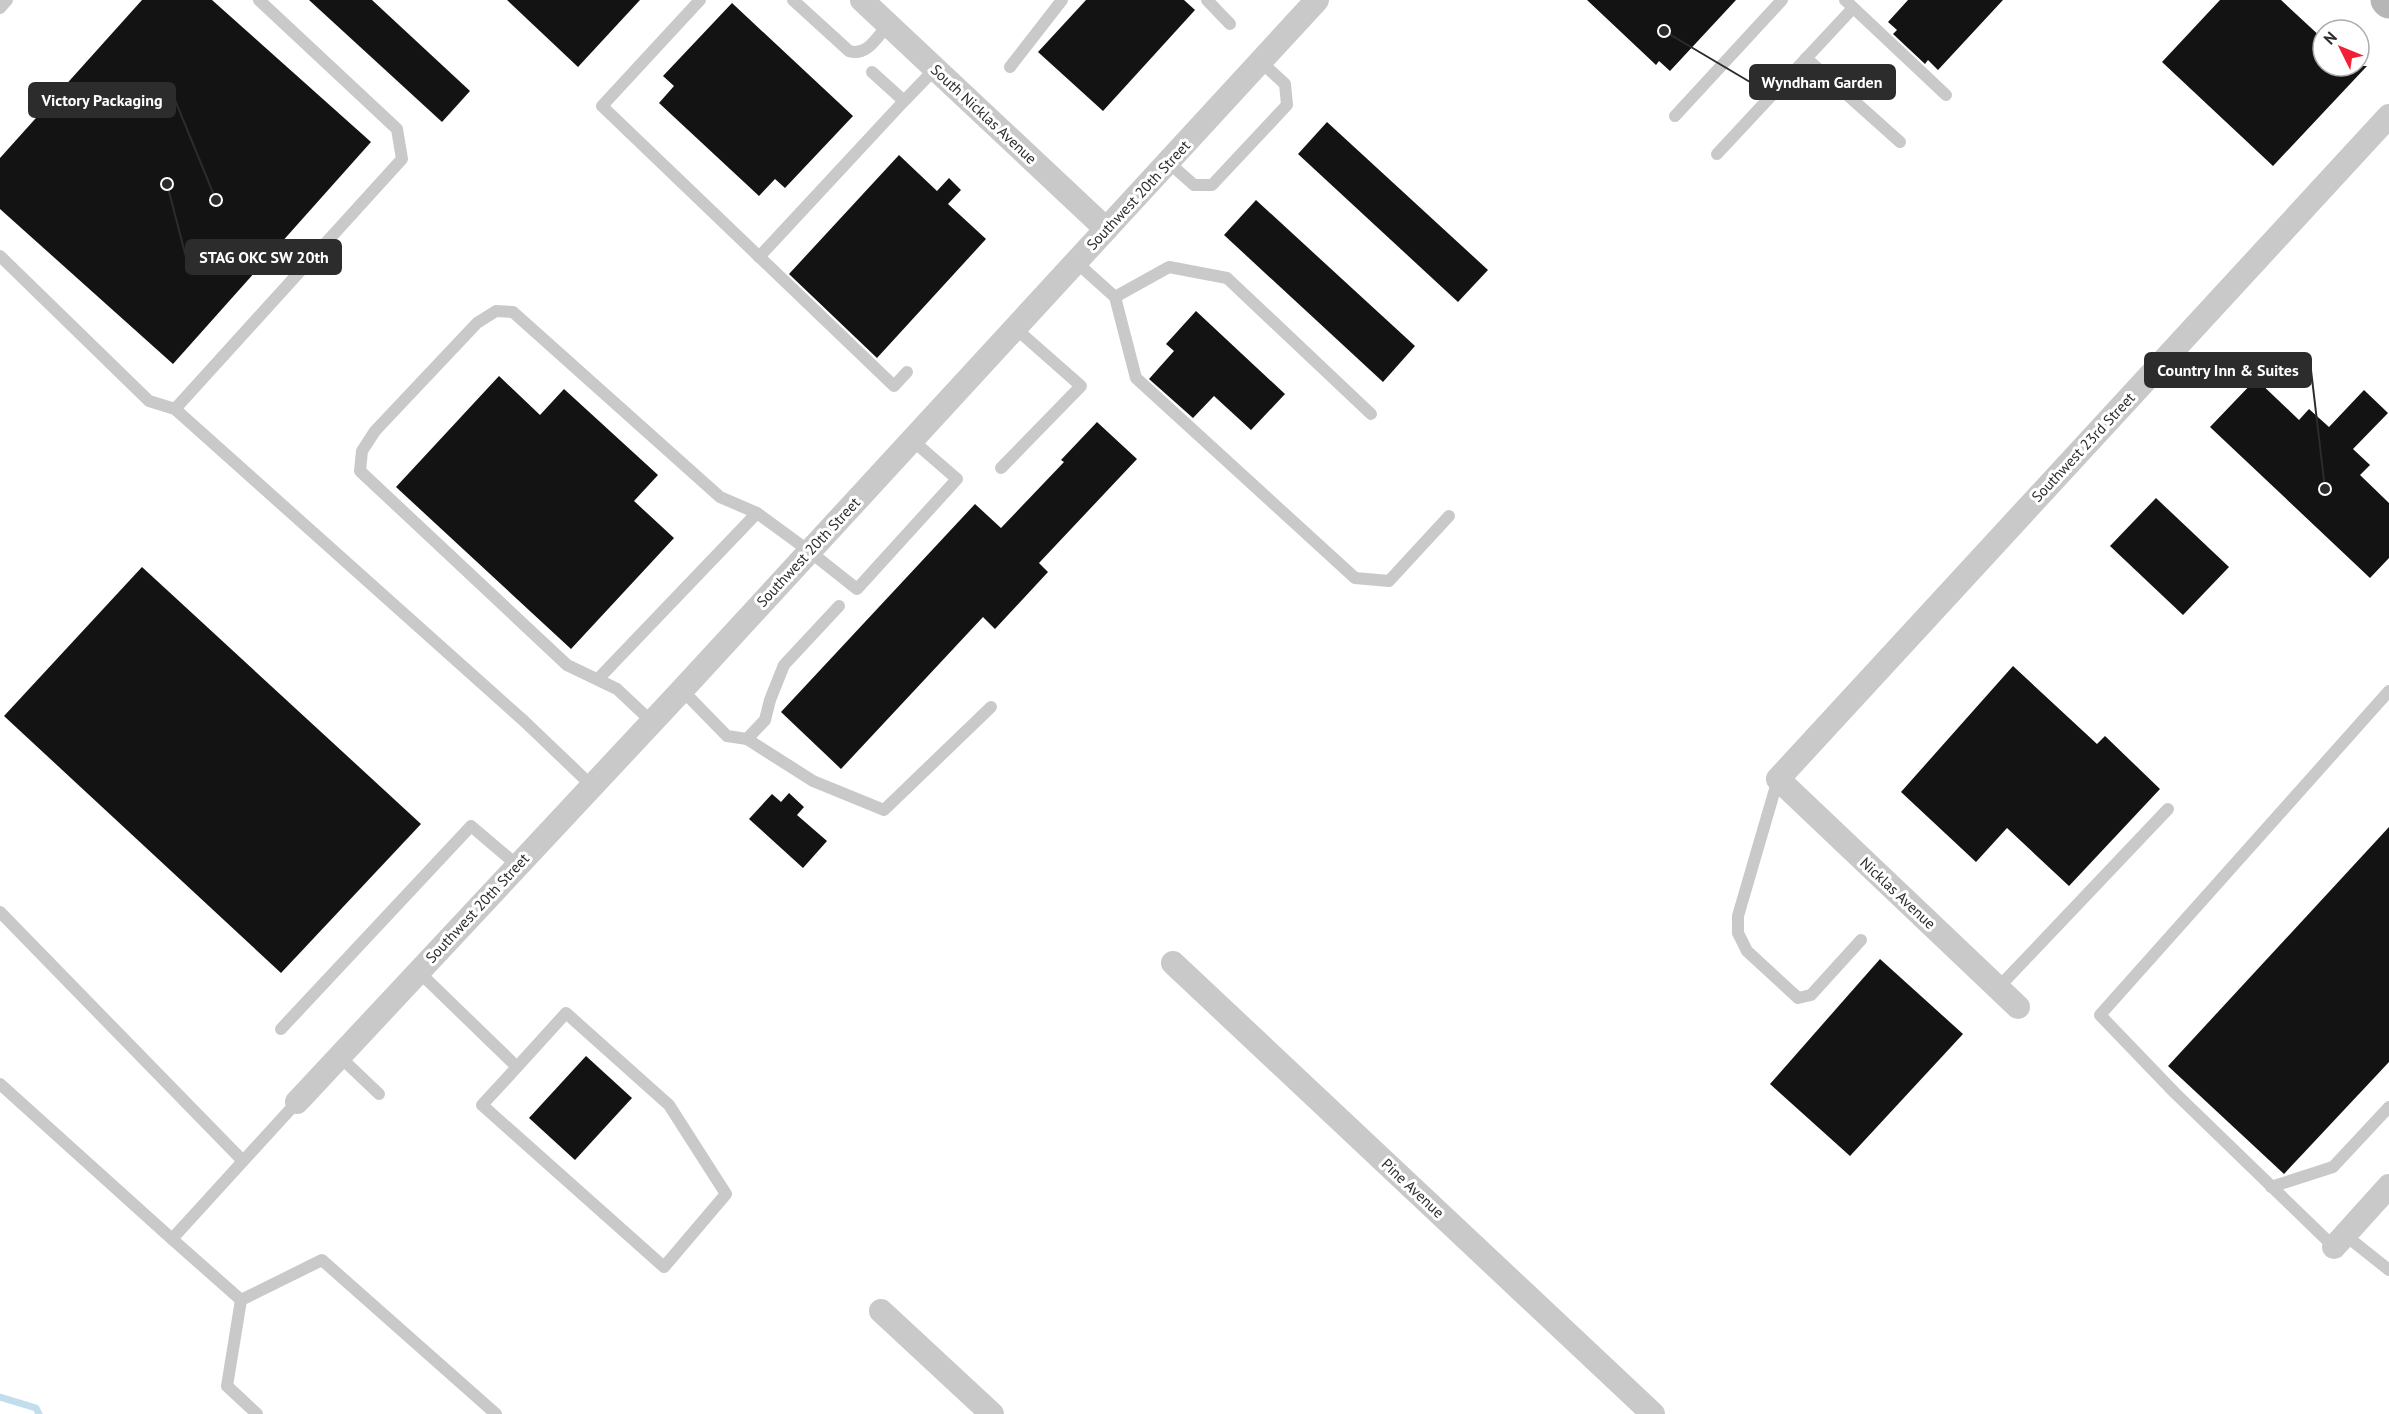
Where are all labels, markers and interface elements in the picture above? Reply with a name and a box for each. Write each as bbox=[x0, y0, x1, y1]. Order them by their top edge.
north arrow bbox=[2311, 18, 2371, 78]
text: N bbox=[2319, 27, 2341, 48]
street label: South Nicklas Avenue bbox=[927, 60, 1041, 168]
callout: Wyndham Garden bbox=[1750, 65, 1895, 99]
text: Wyndham Garden bbox=[1762, 72, 1882, 92]
callout: Victory Packaging bbox=[29, 83, 175, 117]
text: Victory Packaging bbox=[40, 90, 163, 110]
street label: Southwest 20th Street bbox=[1082, 136, 1194, 254]
callout: STAG OKC SW 20th bbox=[186, 240, 341, 274]
text: STAG OKC SW 20th bbox=[199, 247, 329, 267]
callout: Country Inn & Suites bbox=[2145, 353, 2311, 387]
text: Country Inn & Suites bbox=[2157, 360, 2299, 380]
street label: Southwest 23rd Street bbox=[2027, 388, 2139, 506]
street label: Southwest 20th Street bbox=[752, 493, 864, 611]
street label: Southwest 20th Street bbox=[421, 849, 533, 967]
street label: Nicklas Avenue bbox=[1856, 853, 1940, 933]
street label: Pine Avenue bbox=[1378, 1154, 1448, 1222]

